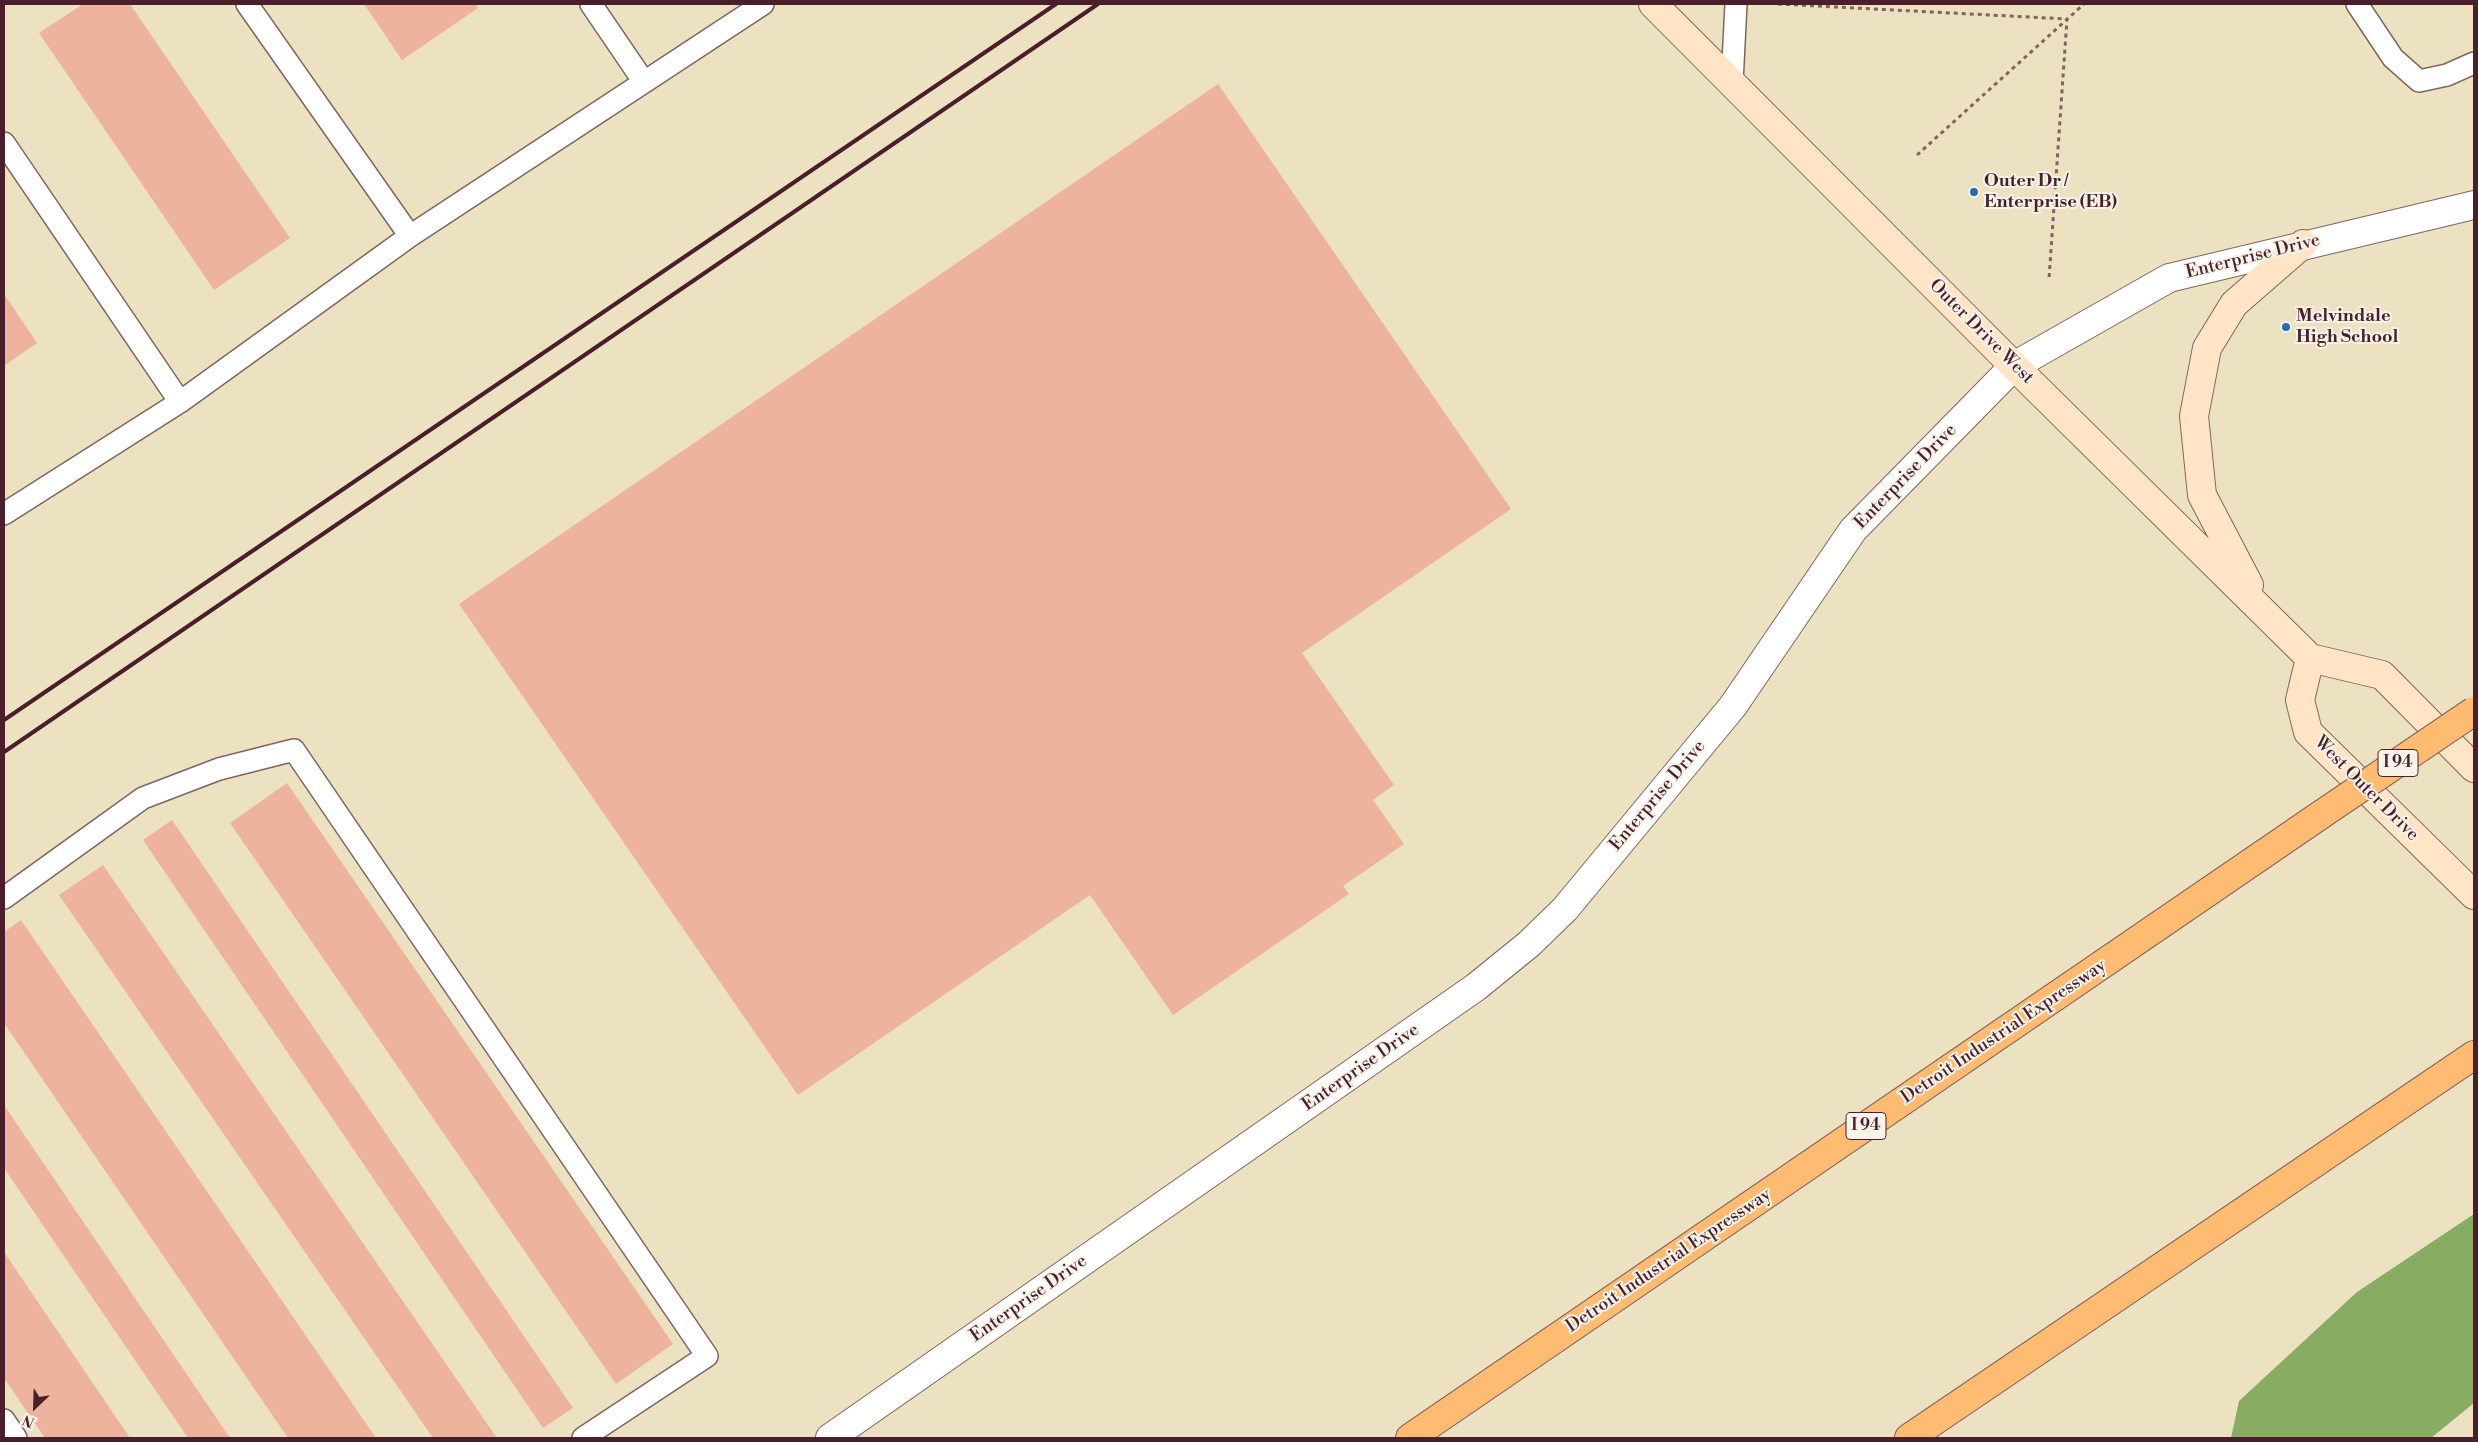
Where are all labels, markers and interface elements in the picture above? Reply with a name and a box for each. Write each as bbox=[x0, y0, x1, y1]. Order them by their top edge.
place label: Outer Dr / Enterprise (EB) bbox=[1984, 171, 2117, 213]
marker: Outer Dr / Enterprise (EB) bbox=[1968, 186, 1980, 198]
street label: Enterprise Drive bbox=[2184, 230, 2322, 284]
street label: Outer Drive West bbox=[1924, 275, 2038, 389]
place label: Melvindale High School bbox=[2296, 306, 2399, 348]
marker: Melvindale High School bbox=[2280, 321, 2292, 333]
street label: Enterprise Drive bbox=[1850, 420, 1962, 534]
street label: West Outer Drive bbox=[2309, 732, 2423, 846]
street label: Enterprise Drive bbox=[1605, 736, 1711, 856]
road number: I 94 bbox=[2378, 750, 2418, 776]
street label: Detroit Industrial Expressway bbox=[1897, 955, 2111, 1109]
street label: Enterprise Drive bbox=[1298, 1020, 1424, 1116]
road number: I 94 bbox=[1846, 1112, 1886, 1140]
street label: Detroit Industrial Expressway bbox=[1562, 1184, 1776, 1338]
street label: Enterprise Drive bbox=[966, 1251, 1092, 1347]
north arrow bbox=[10, 1382, 60, 1432]
text: N bbox=[20, 1410, 38, 1431]

